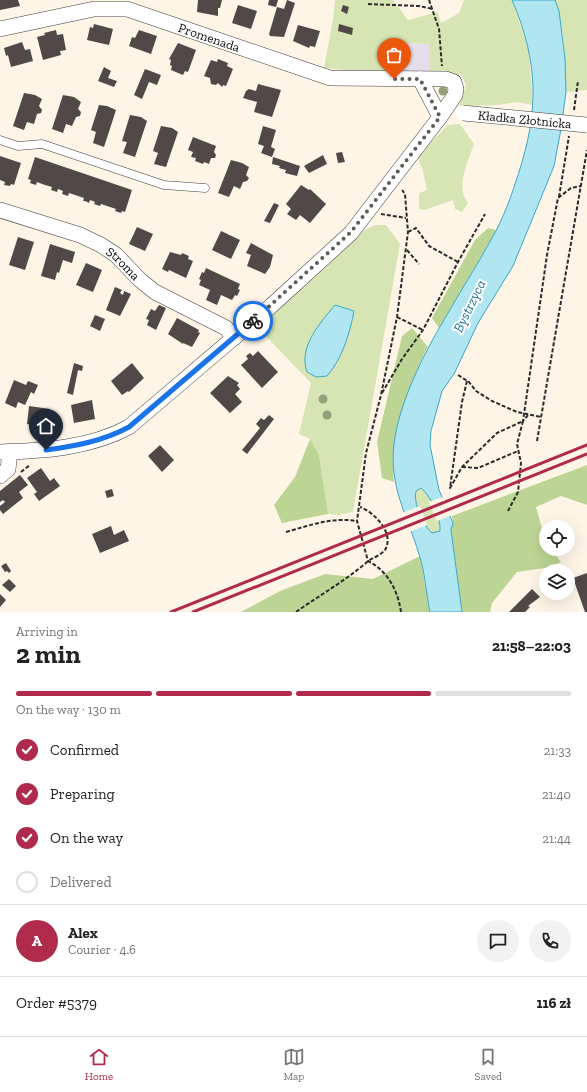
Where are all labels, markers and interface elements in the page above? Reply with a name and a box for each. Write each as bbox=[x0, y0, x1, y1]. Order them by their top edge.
street label: Promenada bbox=[176, 20, 243, 55]
pin bbox=[377, 38, 411, 79]
icon: bag bbox=[383, 44, 405, 66]
street label: Kładka Złotnicka bbox=[477, 107, 573, 132]
street label: Stroma bbox=[103, 244, 143, 284]
water label: Bystrzyca bbox=[450, 277, 489, 335]
courier bbox=[233, 301, 273, 341]
icon: bike bbox=[242, 310, 264, 332]
pin bbox=[29, 409, 63, 450]
icon: home bbox=[35, 415, 57, 437]
map controls bbox=[539, 520, 575, 600]
button: locate bbox=[539, 520, 575, 556]
button: layers bbox=[539, 564, 575, 600]
text: Arriving in bbox=[16, 624, 78, 639]
text: 21:58–22:03 bbox=[492, 637, 571, 655]
text: 2 min bbox=[16, 638, 81, 670]
text: On the way · 130 m bbox=[16, 702, 121, 717]
icon: check bbox=[16, 739, 38, 761]
text: Confirmed bbox=[50, 741, 119, 759]
text: 21:33 bbox=[544, 743, 571, 758]
icon: check bbox=[16, 783, 38, 805]
text: Preparing bbox=[50, 785, 115, 803]
text: 21:40 bbox=[542, 787, 571, 802]
icon: check bbox=[16, 827, 38, 849]
text: On the way bbox=[50, 829, 123, 847]
text: 21:44 bbox=[542, 831, 571, 846]
text: Delivered bbox=[50, 873, 112, 891]
button: chat bbox=[477, 920, 519, 962]
button: phone bbox=[529, 920, 571, 962]
text: Alex bbox=[68, 924, 98, 942]
text: A bbox=[32, 932, 42, 950]
text: Courier · 4.6 bbox=[68, 942, 136, 957]
text: Order #5379 bbox=[16, 994, 97, 1012]
text: 116 zł bbox=[536, 994, 571, 1012]
tab: Home bbox=[85, 1046, 113, 1083]
tab: Map bbox=[283, 1046, 305, 1083]
tab: Saved bbox=[475, 1046, 502, 1083]

